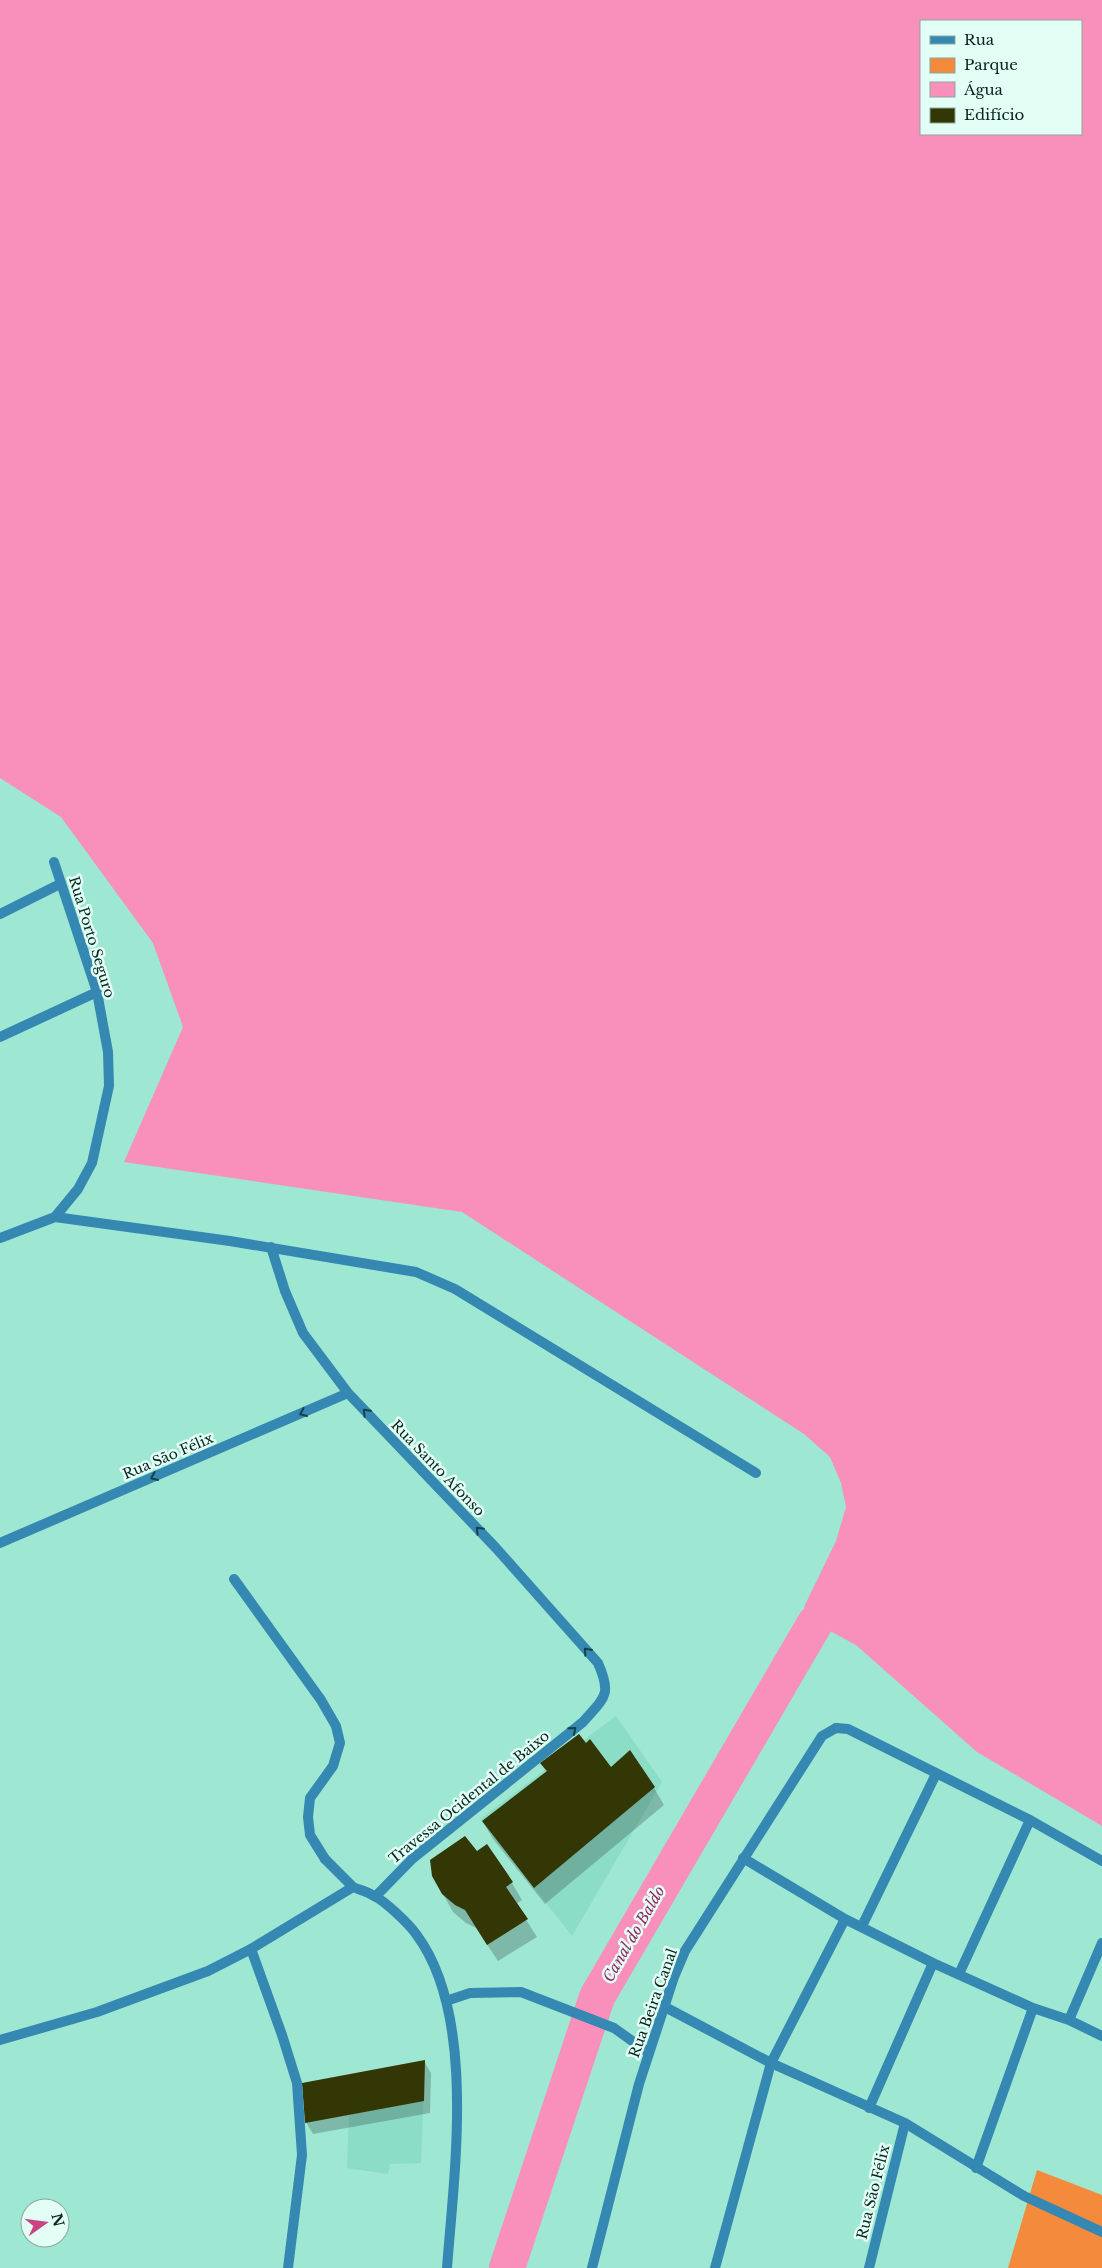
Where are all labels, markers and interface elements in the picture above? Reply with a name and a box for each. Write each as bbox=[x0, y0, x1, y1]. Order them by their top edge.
legend bbox=[920, 20, 1082, 135]
text: Rua bbox=[964, 30, 995, 49]
text: Parque bbox=[964, 55, 1018, 74]
text: Água bbox=[963, 80, 1004, 99]
text: Edifício bbox=[964, 105, 1025, 124]
street label: Rua Porto Seguro bbox=[65, 874, 119, 1000]
one-way arrow bbox=[299, 1406, 308, 1417]
one-way arrow bbox=[363, 1409, 372, 1418]
street label: Rua Santo Afonso bbox=[387, 1416, 489, 1520]
street label: Rua São Félix bbox=[120, 1429, 216, 1483]
one-way arrow bbox=[150, 1470, 159, 1481]
one-way arrow bbox=[476, 1526, 485, 1535]
one-way arrow bbox=[584, 1647, 593, 1656]
street label: Travessa Ocidental de Baixo bbox=[385, 1727, 553, 1867]
one-way arrow bbox=[567, 1728, 576, 1736]
water label: Canal do Baldo bbox=[598, 1882, 669, 1985]
street label: Rua Beira Canal bbox=[625, 1946, 681, 2060]
street label: Rua São Félix bbox=[853, 2142, 894, 2241]
north arrow bbox=[20, 2198, 70, 2248]
text: N bbox=[47, 2211, 68, 2228]

